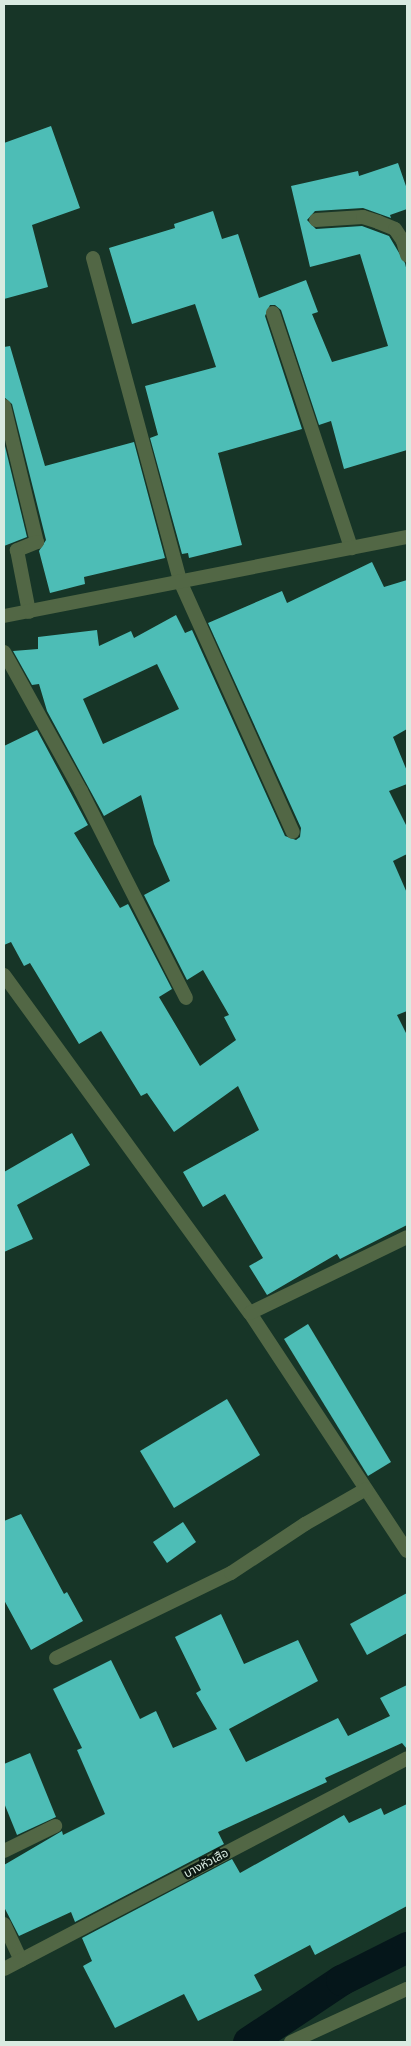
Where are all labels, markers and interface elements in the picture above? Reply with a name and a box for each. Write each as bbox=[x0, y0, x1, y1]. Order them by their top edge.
street label: บางหัวเสือ bbox=[181, 1845, 231, 1881]

